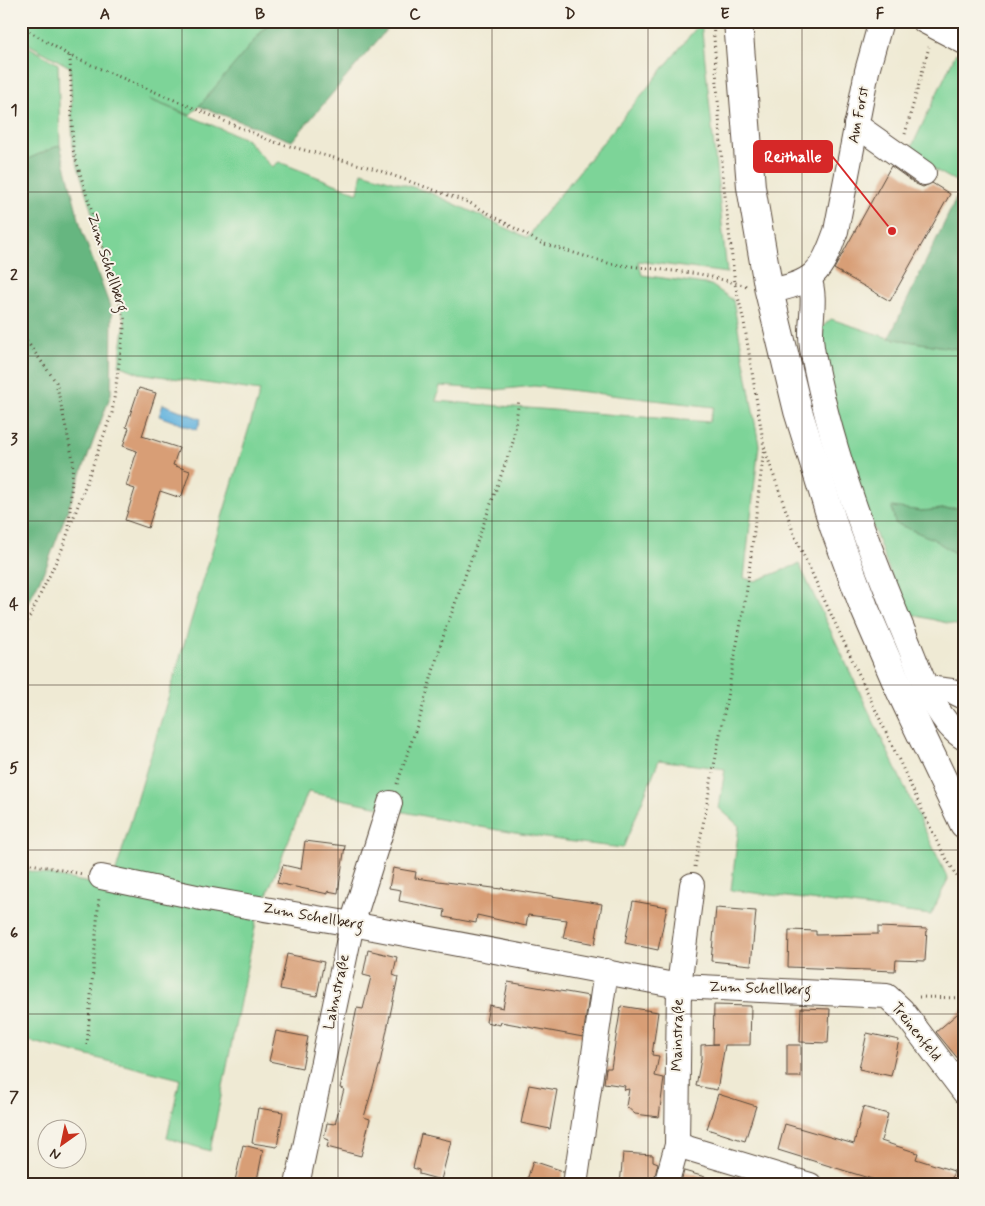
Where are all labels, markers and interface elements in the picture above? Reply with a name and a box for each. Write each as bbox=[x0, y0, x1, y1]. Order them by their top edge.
text: A bbox=[100, 4, 110, 25]
text: B bbox=[255, 4, 265, 25]
text: C bbox=[409, 4, 421, 25]
text: D bbox=[564, 4, 576, 25]
text: E bbox=[720, 4, 730, 25]
text: F bbox=[876, 4, 885, 25]
street label: Am Forst bbox=[844, 84, 874, 145]
text: 1 bbox=[10, 100, 18, 121]
callout: Reithalle bbox=[754, 141, 832, 172]
text: Reithalle bbox=[764, 147, 822, 168]
street label: Zum Schellberg bbox=[81, 211, 132, 315]
text: 2 bbox=[10, 265, 18, 286]
text: 3 bbox=[10, 429, 18, 450]
text: 4 bbox=[9, 594, 19, 615]
text: 5 bbox=[9, 758, 19, 779]
street label: Zum Schellberg bbox=[261, 898, 365, 937]
text: 6 bbox=[10, 923, 18, 944]
street label: Lahnstraße bbox=[319, 952, 355, 1032]
street label: Zum Schellberg bbox=[708, 977, 811, 1002]
street label: Mainstraße bbox=[667, 998, 689, 1072]
street label: Treinenfeld bbox=[886, 998, 946, 1066]
text: 7 bbox=[9, 1087, 19, 1108]
north arrow bbox=[38, 1118, 88, 1168]
text: N bbox=[47, 1144, 64, 1164]

